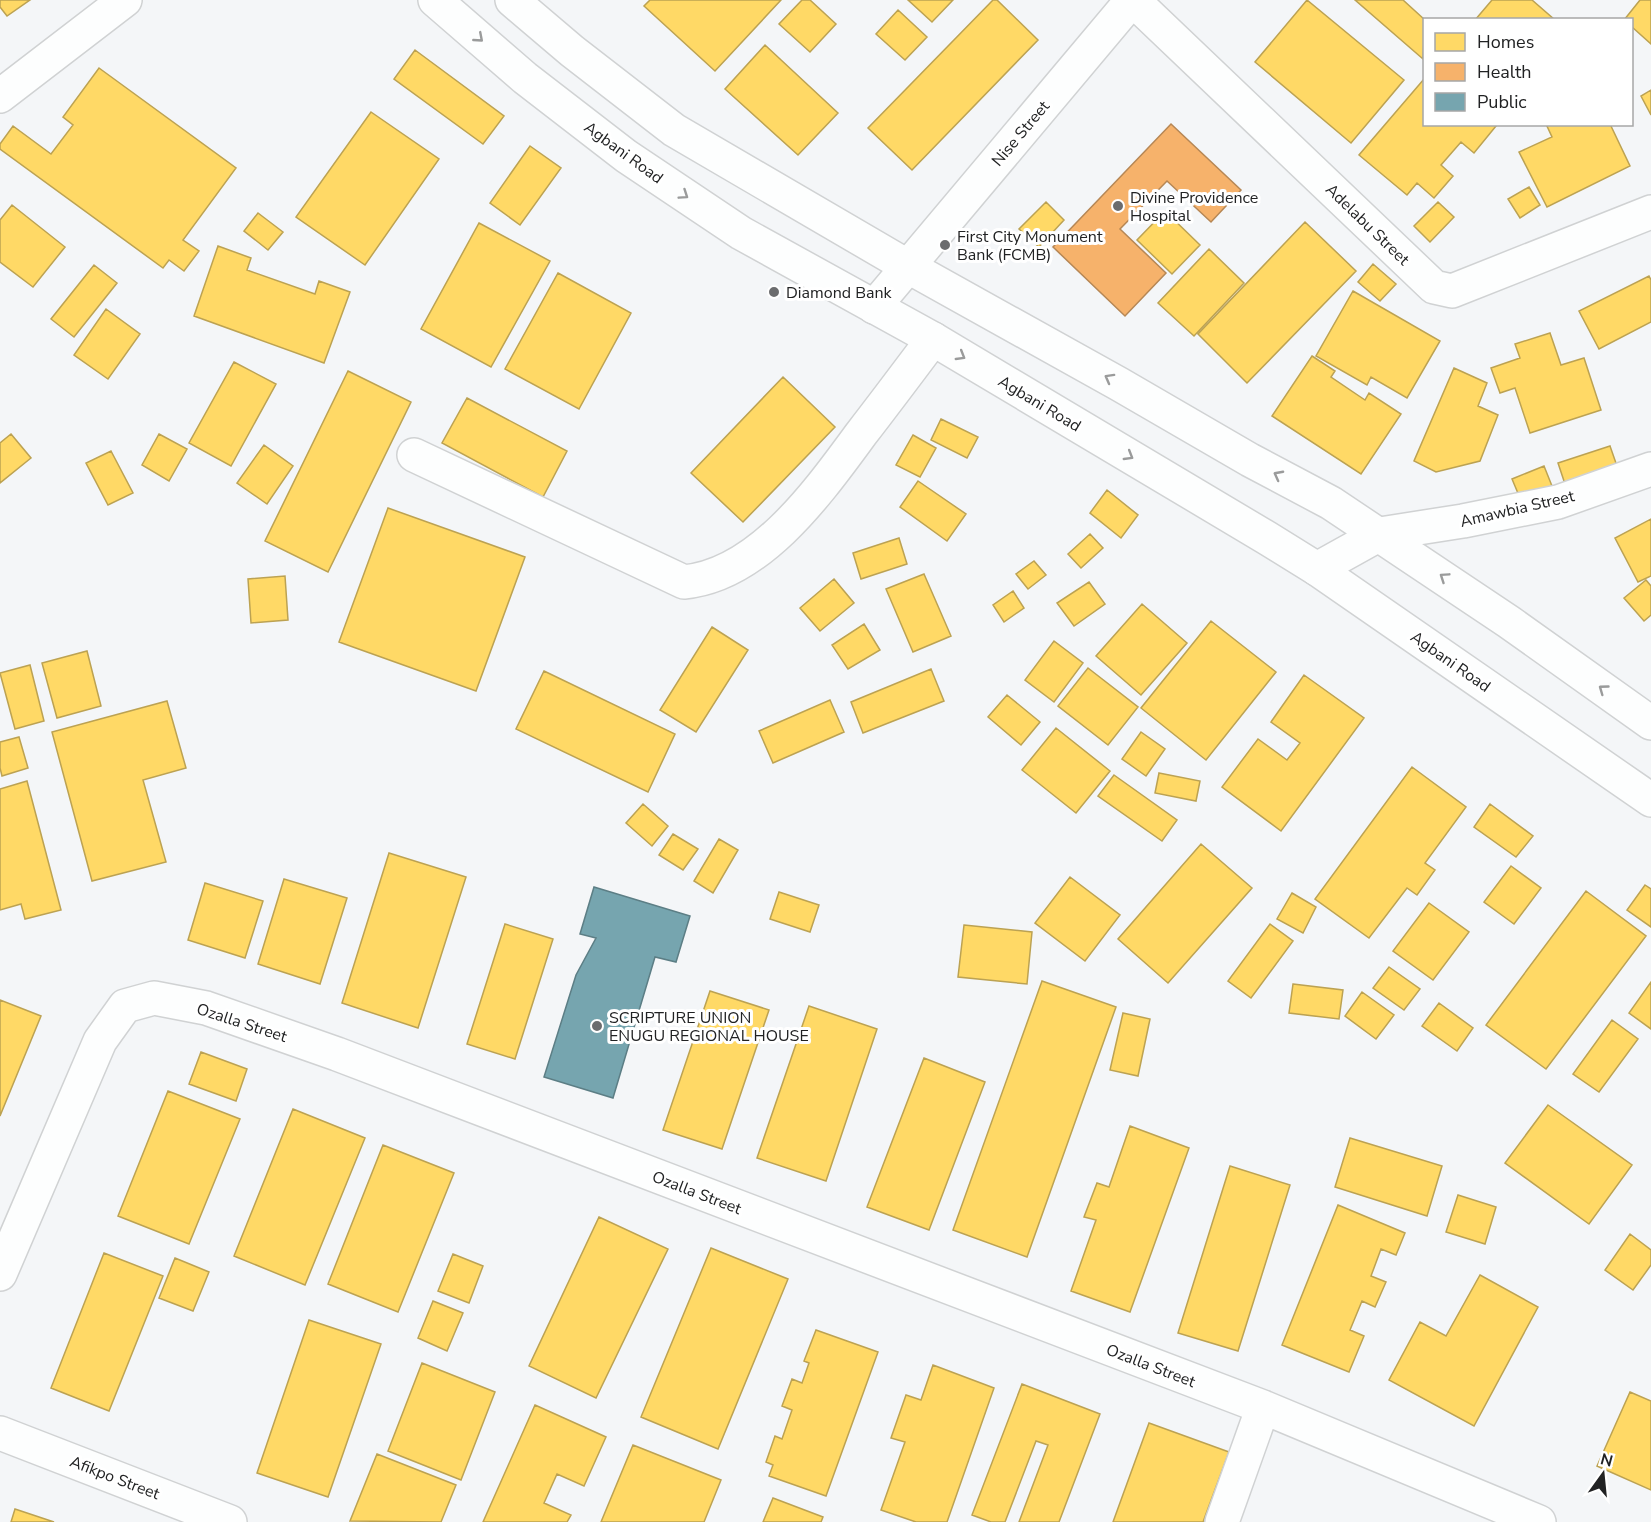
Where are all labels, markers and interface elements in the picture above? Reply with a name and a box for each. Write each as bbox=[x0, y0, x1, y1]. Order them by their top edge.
legend bbox=[1423, 18, 1633, 126]
text: Homes bbox=[1477, 30, 1534, 54]
one-way arrow bbox=[472, 31, 483, 42]
text: Health bbox=[1477, 60, 1532, 84]
text: Public bbox=[1477, 90, 1527, 114]
street label: Nise Street bbox=[987, 96, 1055, 171]
street label: Agbani Road bbox=[579, 117, 667, 189]
street label: Adelabu Street bbox=[1321, 179, 1414, 271]
one-way arrow bbox=[678, 187, 688, 199]
place label: Divine Providence Hospital bbox=[1130, 187, 1258, 227]
marker: Divine Providence Hospital bbox=[1111, 199, 1125, 213]
place label: First City Monument Bank (FCMB) bbox=[957, 226, 1103, 266]
marker: First City Monument Bank (FCMB) bbox=[938, 238, 952, 252]
place label: Diamond Bank bbox=[786, 282, 893, 304]
marker: Diamond Bank bbox=[767, 285, 781, 299]
one-way arrow bbox=[955, 349, 965, 360]
street label: Agbani Road bbox=[994, 371, 1085, 437]
one-way arrow bbox=[1104, 374, 1115, 385]
one-way arrow bbox=[1123, 448, 1133, 460]
one-way arrow bbox=[1273, 470, 1284, 482]
street label: Amawbia Street bbox=[1458, 485, 1577, 533]
one-way arrow bbox=[1439, 573, 1450, 584]
street label: Agbani Road bbox=[1406, 626, 1495, 697]
one-way arrow bbox=[1599, 685, 1610, 696]
street label: Ozalla Street bbox=[194, 998, 290, 1048]
place label: SCRIPTURE UNION ENUGU REGIONAL HOUSE bbox=[609, 1007, 809, 1047]
marker: SCRIPTURE UNION ENUGU REGIONAL HOUSE bbox=[590, 1019, 604, 1033]
street label: Ozalla Street bbox=[649, 1166, 745, 1220]
street label: Ozalla Street bbox=[1103, 1339, 1199, 1393]
north arrow bbox=[1573, 1444, 1633, 1504]
text: N bbox=[1598, 1448, 1615, 1473]
street label: Afikpo Street bbox=[67, 1451, 163, 1505]

